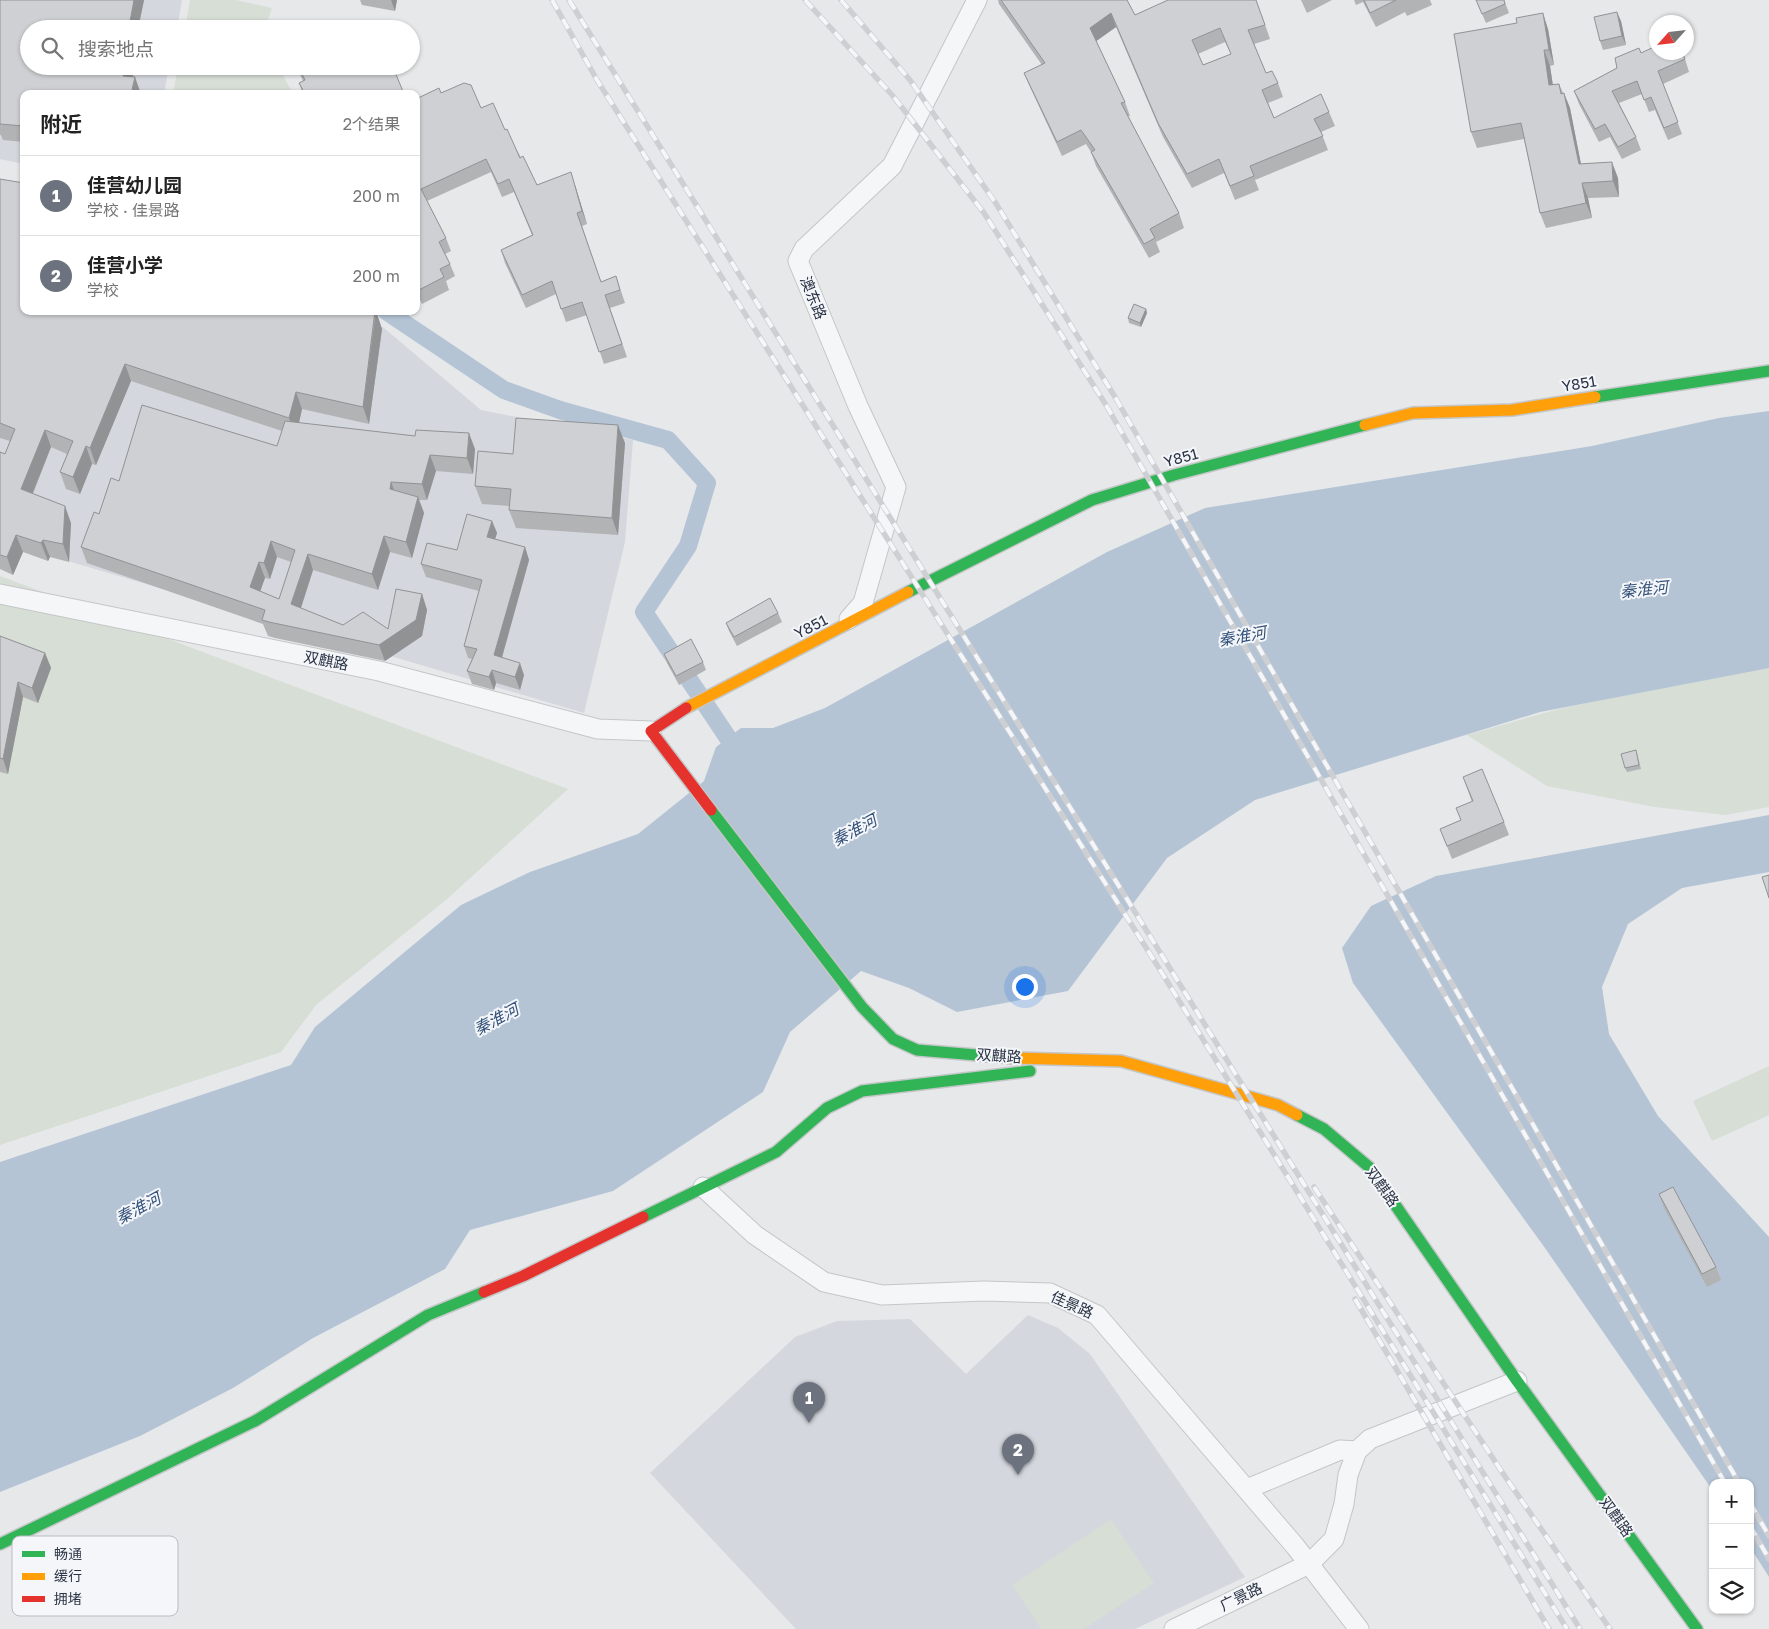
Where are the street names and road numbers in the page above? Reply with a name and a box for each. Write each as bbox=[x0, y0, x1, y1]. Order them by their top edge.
street label: 澳东路 bbox=[797, 273, 831, 322]
street label: Y851 bbox=[1560, 371, 1597, 395]
street label: Y851 bbox=[1162, 444, 1200, 470]
street label: Y851 bbox=[791, 610, 830, 642]
street label: 双麒路 bbox=[302, 647, 350, 673]
street label: 双麒路 bbox=[976, 1044, 1022, 1066]
street label: 双麒路 bbox=[1362, 1163, 1403, 1210]
street label: 佳景路 bbox=[1048, 1287, 1097, 1321]
street label: 双麒路 bbox=[1596, 1493, 1637, 1540]
street label: 广景路 bbox=[1216, 1578, 1265, 1614]

